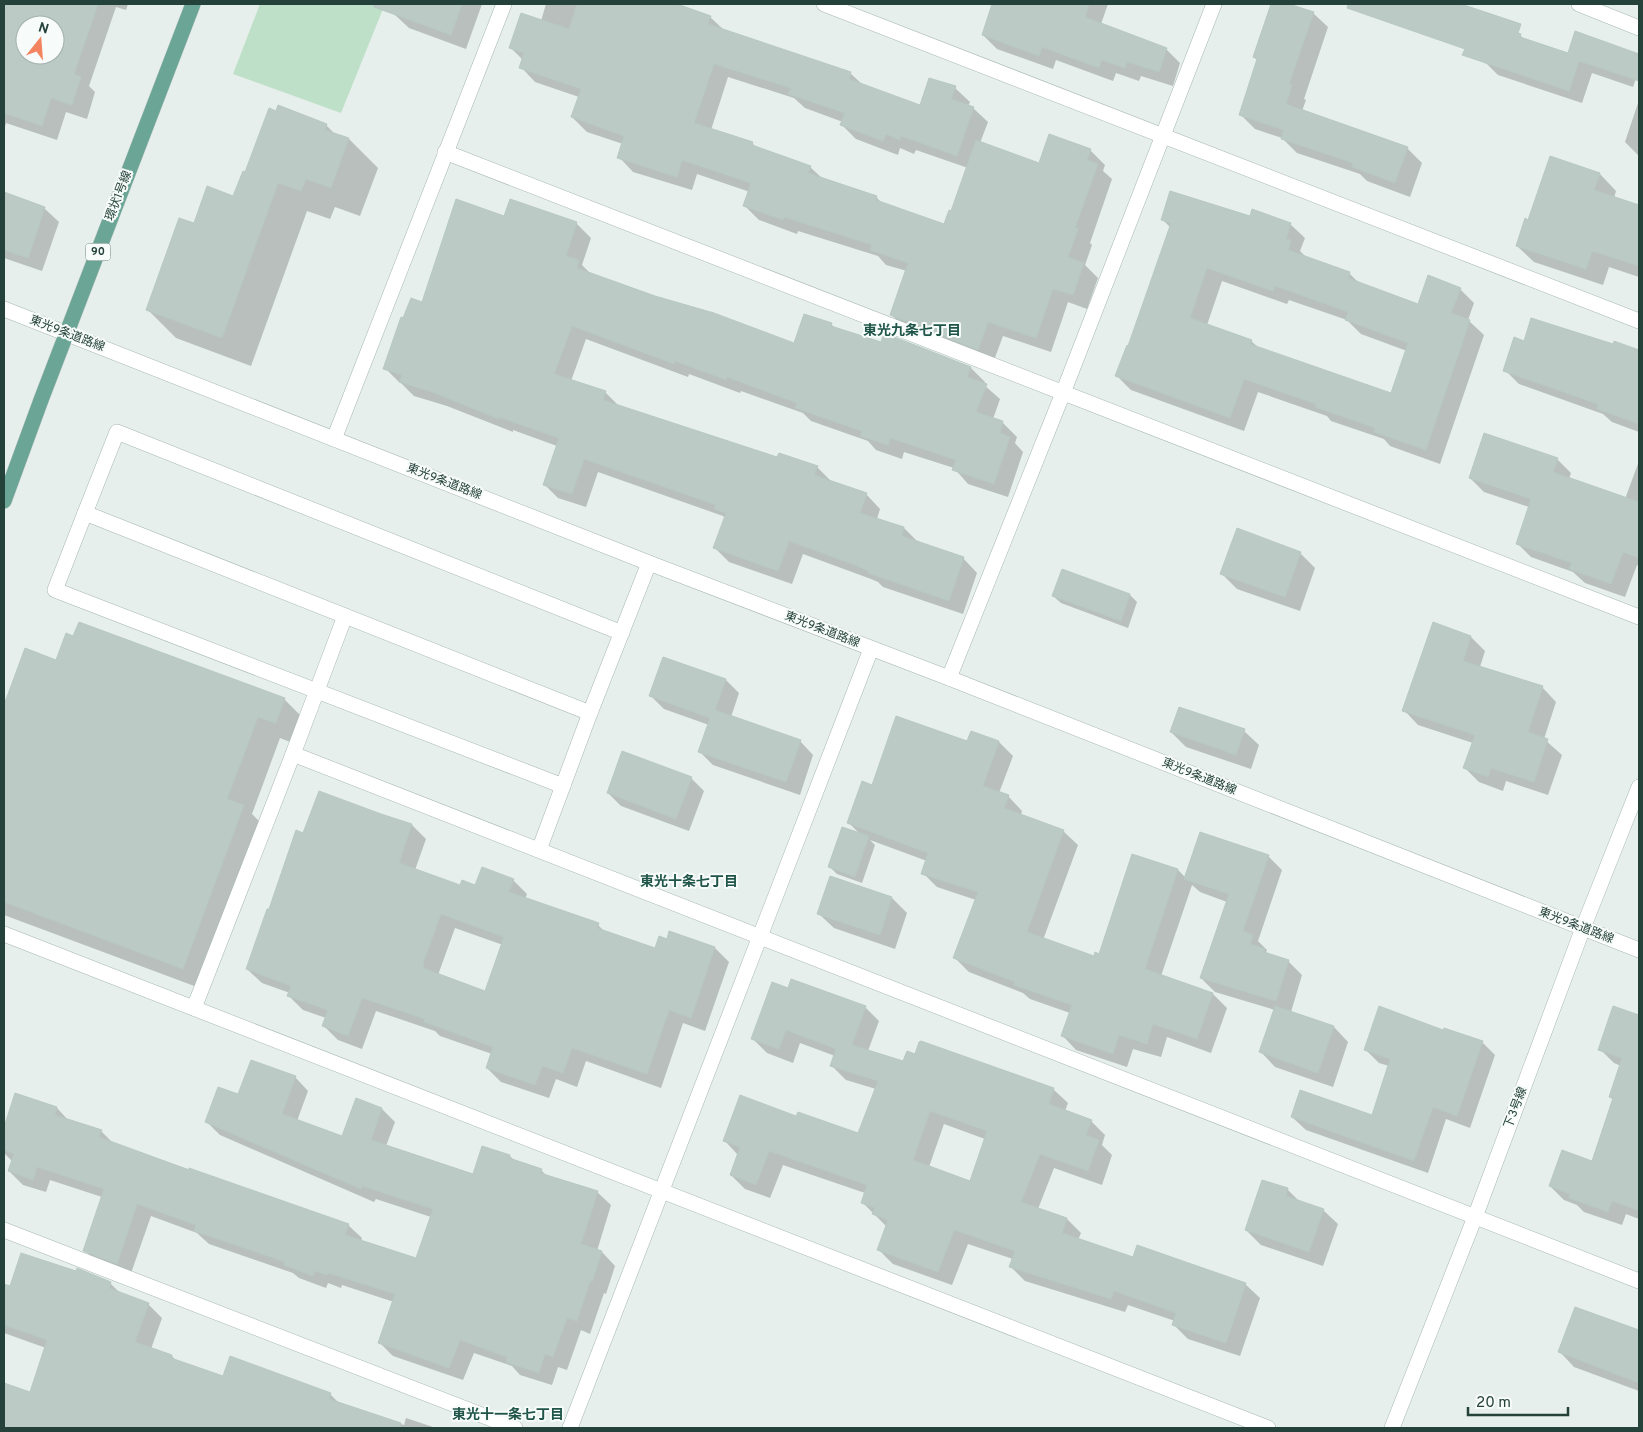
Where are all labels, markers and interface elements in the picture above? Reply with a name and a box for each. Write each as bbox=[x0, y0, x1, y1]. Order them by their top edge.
north arrow bbox=[15, 15, 65, 65]
text: N bbox=[36, 19, 51, 39]
street label: 環状1号線 bbox=[102, 169, 136, 223]
road number: 90 bbox=[86, 243, 110, 260]
street label: 東光9条道路線 bbox=[27, 312, 107, 356]
district label: 東光九条七丁目 bbox=[863, 322, 961, 340]
street label: 東光9条道路線 bbox=[404, 460, 484, 504]
street label: 東光9条道路線 bbox=[782, 608, 862, 652]
street label: 東光9条道路線 bbox=[1159, 755, 1239, 799]
district label: 東光十条七丁目 bbox=[640, 873, 738, 891]
street label: 東光9条道路線 bbox=[1536, 904, 1616, 948]
street label: 下3号線 bbox=[1501, 1085, 1531, 1131]
scale bar bbox=[1468, 1384, 1568, 1416]
text: 20 m bbox=[1476, 1394, 1511, 1413]
district label: 東光十一条七丁目 bbox=[452, 1406, 564, 1424]

